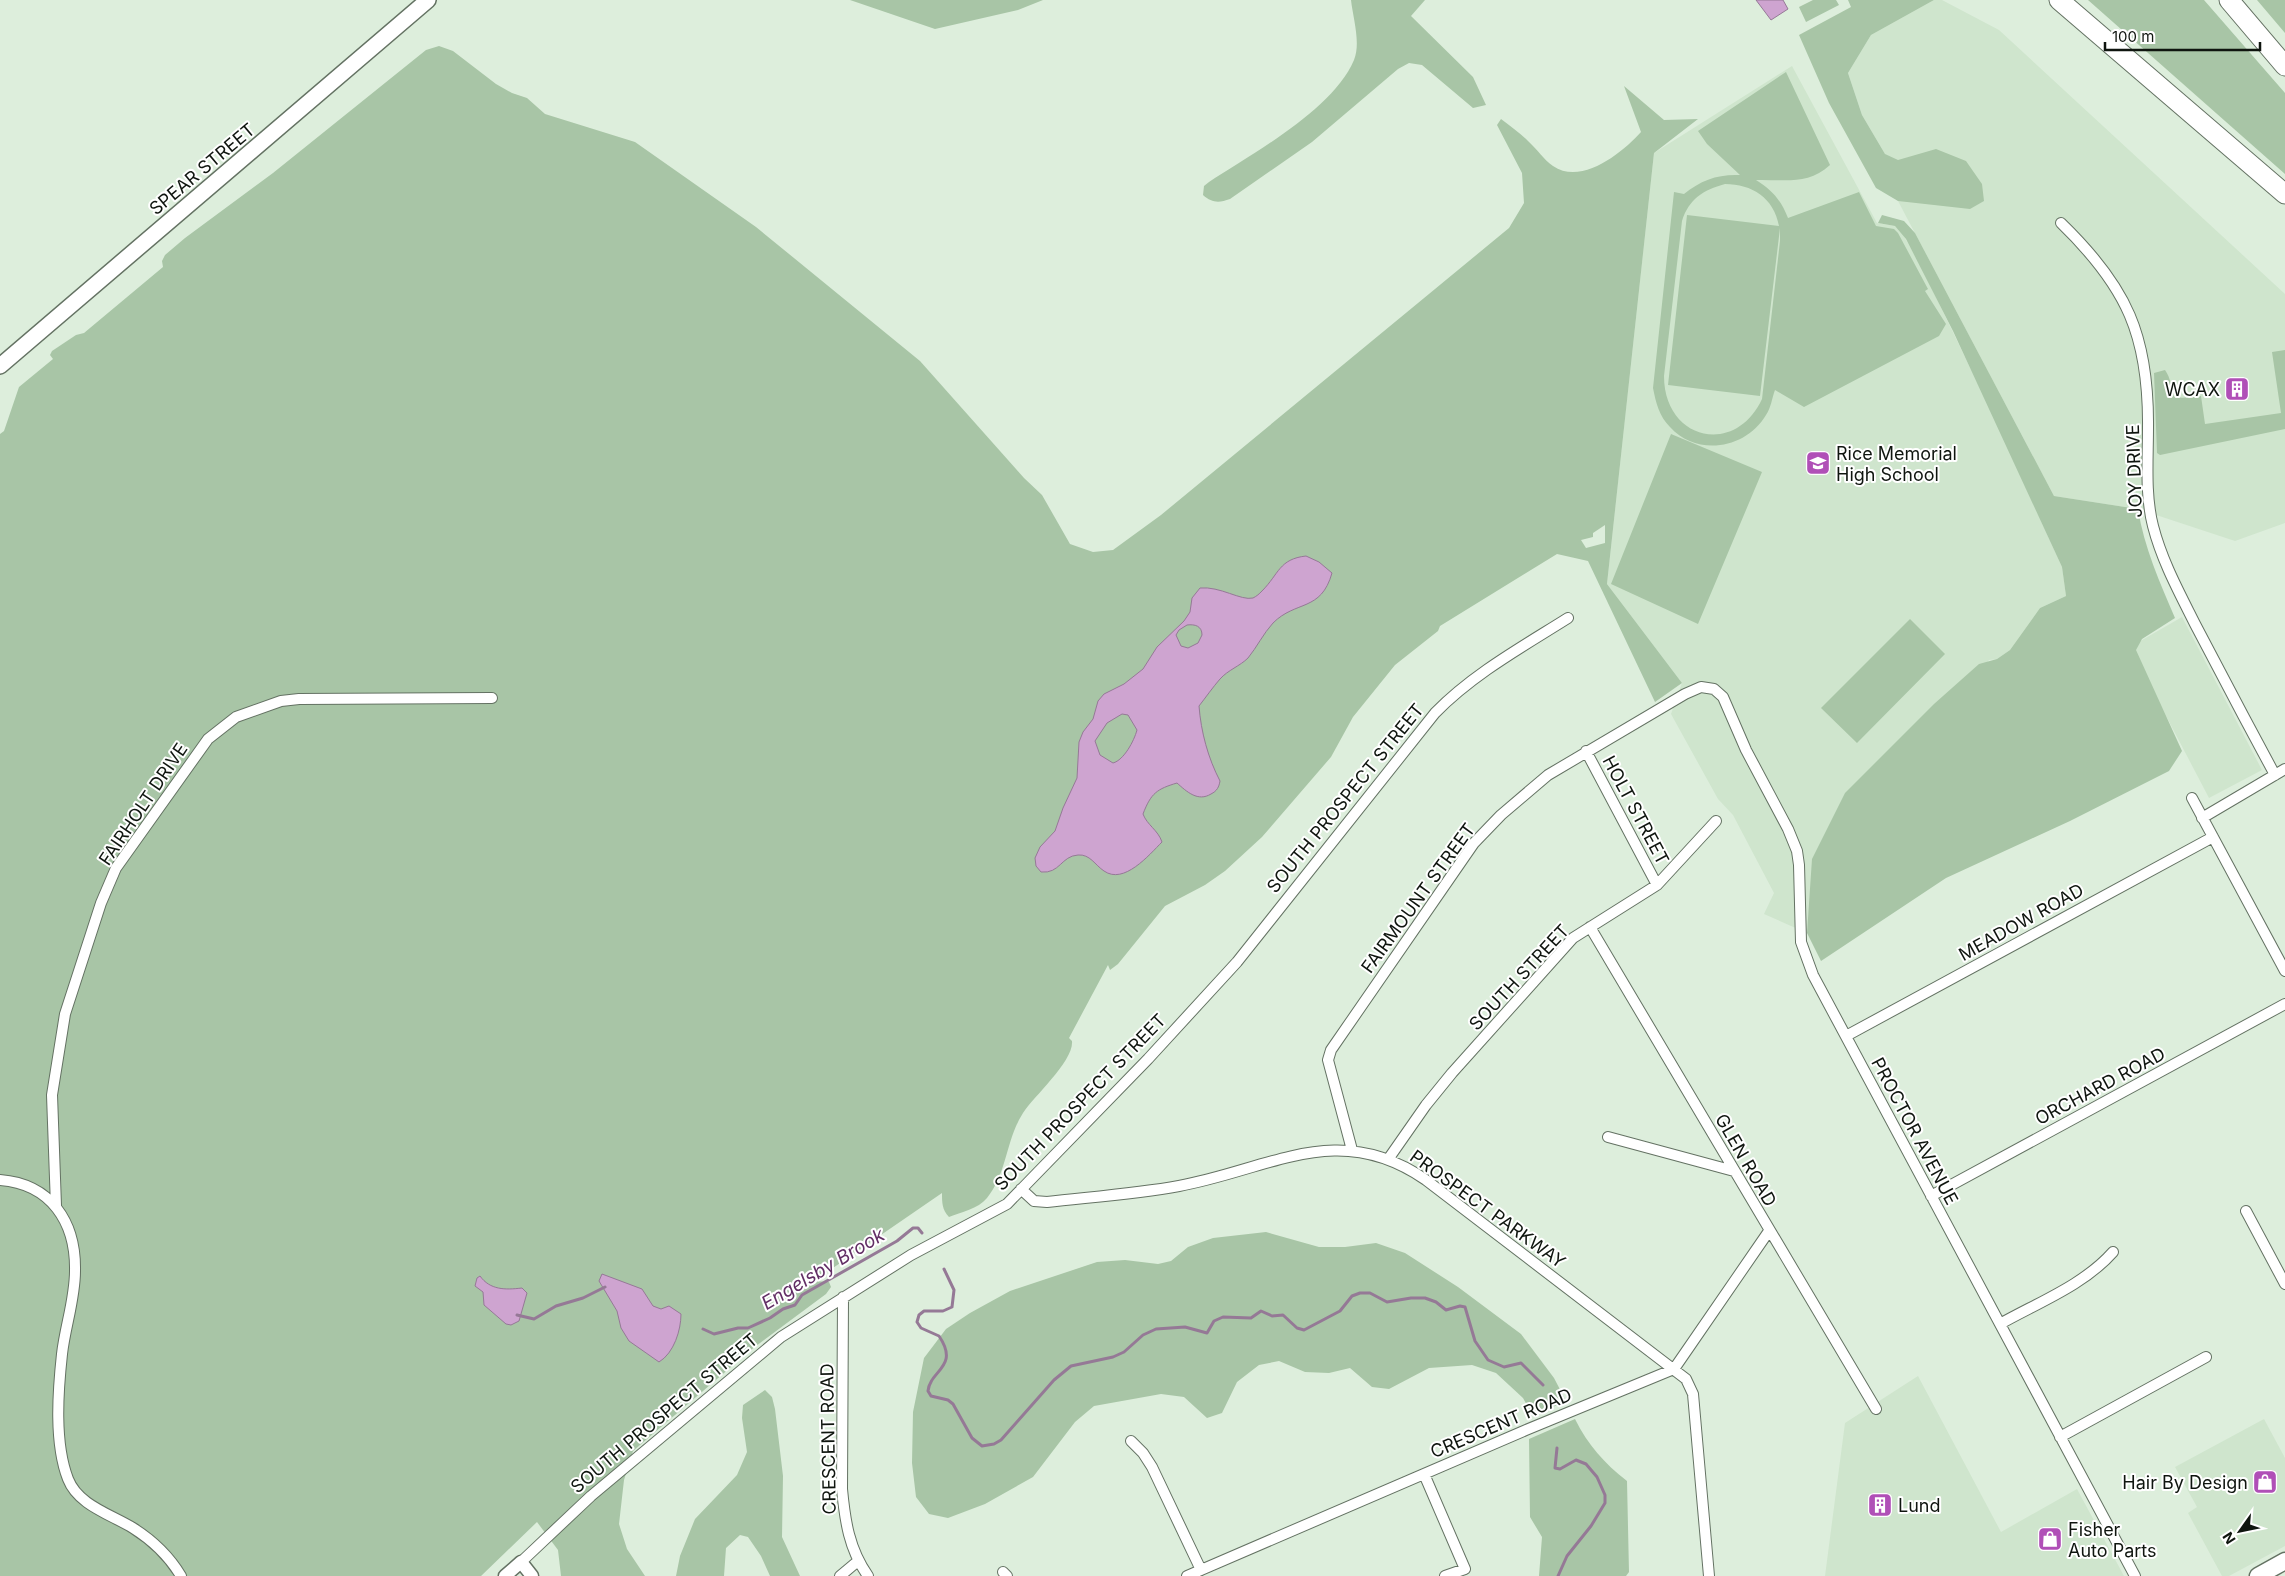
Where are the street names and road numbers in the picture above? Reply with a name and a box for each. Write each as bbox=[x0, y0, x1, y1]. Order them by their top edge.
street label: SPEAR STREET bbox=[145, 119, 259, 219]
street label: JOY DRIVE bbox=[2122, 424, 2146, 518]
street label: SOUTH PROSPECT STREET bbox=[1262, 699, 1428, 897]
street label: FAIRHOLT DRIVE bbox=[94, 739, 192, 869]
street label: HOLT STREET bbox=[1598, 752, 1674, 868]
street label: FAIRMOUNT STREET bbox=[1357, 819, 1479, 977]
street label: MEADOW ROAD bbox=[1955, 879, 2087, 965]
street label: SOUTH STREET bbox=[1465, 920, 1573, 1034]
street label: SOUTH PROSPECT STREET bbox=[990, 1009, 1170, 1195]
street label: ORCHARD ROAD bbox=[2031, 1043, 2169, 1129]
street label: PROCTOR AVENUE bbox=[1867, 1054, 1963, 1208]
street label: GLEN ROAD bbox=[1711, 1110, 1781, 1210]
street label: PROSPECT PARKWAY bbox=[1406, 1146, 1570, 1272]
street label: SOUTH PROSPECT STREET bbox=[566, 1329, 762, 1497]
street label: CRESCENT ROAD bbox=[816, 1363, 840, 1515]
street label: CRESCENT ROAD bbox=[1427, 1384, 1575, 1462]

